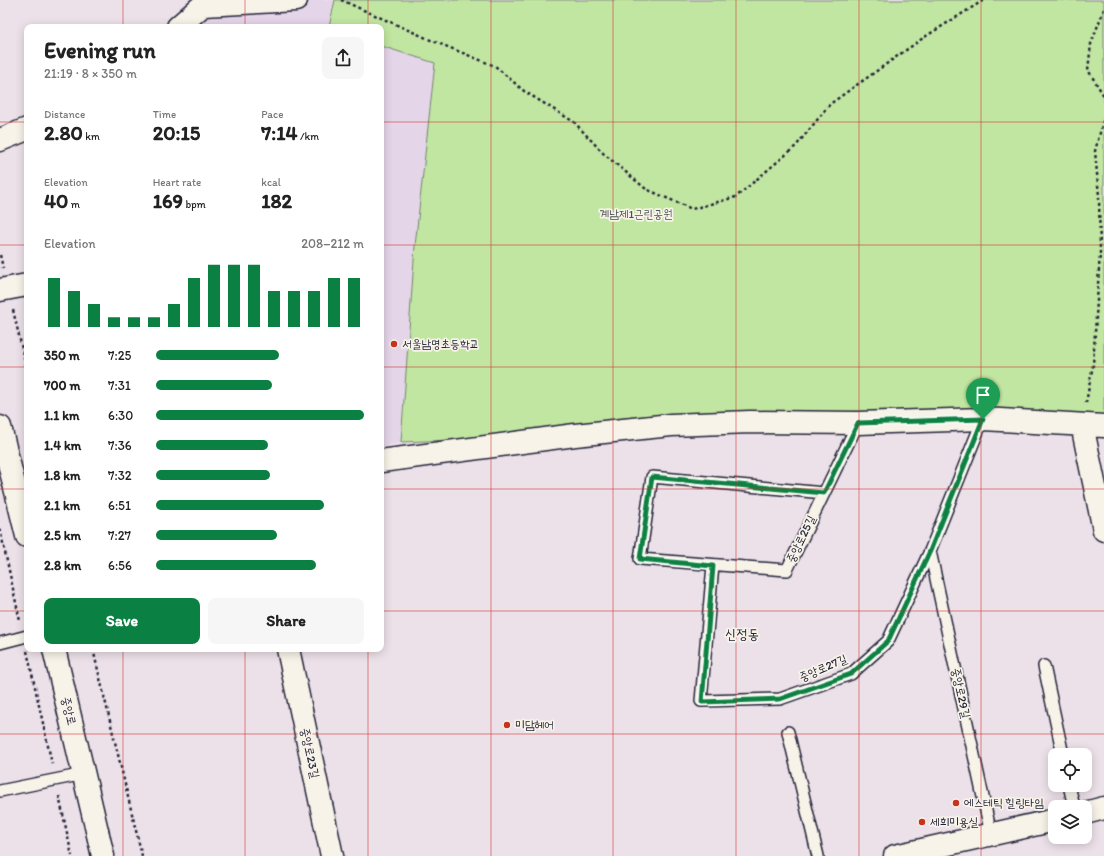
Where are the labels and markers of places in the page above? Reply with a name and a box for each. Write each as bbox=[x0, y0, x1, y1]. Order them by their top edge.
place label: 서울남명초등학교 bbox=[402, 337, 479, 351]
marker: 서울남명초등학교 bbox=[389, 339, 399, 349]
pin bbox=[966, 378, 1000, 419]
place label: 미담헤어 bbox=[515, 718, 554, 732]
marker: 미담헤어 bbox=[502, 720, 512, 730]
place label: 에스테틱 힐링타임 bbox=[964, 796, 1044, 810]
marker: 에스테틱 힐링타임 bbox=[951, 798, 961, 808]
place label: 세희미용실 bbox=[930, 815, 979, 829]
marker: 세희미용실 bbox=[917, 817, 927, 827]

